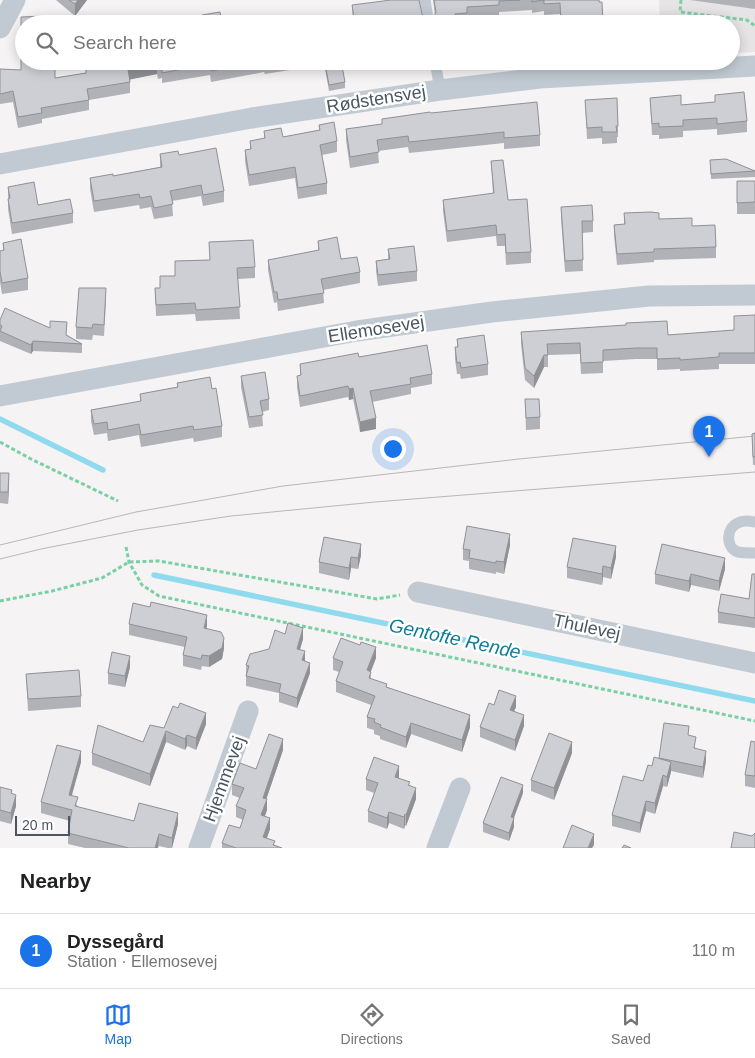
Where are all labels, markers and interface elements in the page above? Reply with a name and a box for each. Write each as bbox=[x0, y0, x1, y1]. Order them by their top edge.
search box bbox=[15, 15, 740, 70]
icon: search bbox=[33, 29, 61, 57]
text: Search here bbox=[73, 32, 177, 53]
street label: Rødstensvej bbox=[325, 81, 427, 117]
street label: Ellemosevej bbox=[327, 312, 425, 346]
pin: 1 bbox=[693, 416, 725, 457]
your location bbox=[380, 436, 406, 462]
street label: Thulevej bbox=[552, 610, 622, 644]
water label: Gentofte Rende bbox=[387, 614, 523, 663]
street label: Hjemmevej bbox=[199, 733, 249, 825]
scale bar bbox=[15, 813, 70, 836]
text: 20 m bbox=[22, 817, 53, 833]
text: Nearby bbox=[20, 869, 91, 892]
text: Dyssegård bbox=[67, 931, 164, 952]
text: 1 bbox=[32, 942, 40, 959]
text: 110 m bbox=[692, 942, 735, 959]
text: Station · Ellemosevej bbox=[67, 953, 217, 970]
tab: Map bbox=[104, 1001, 132, 1047]
tab: Directions bbox=[341, 1001, 403, 1047]
tab: Saved bbox=[611, 1001, 651, 1047]

